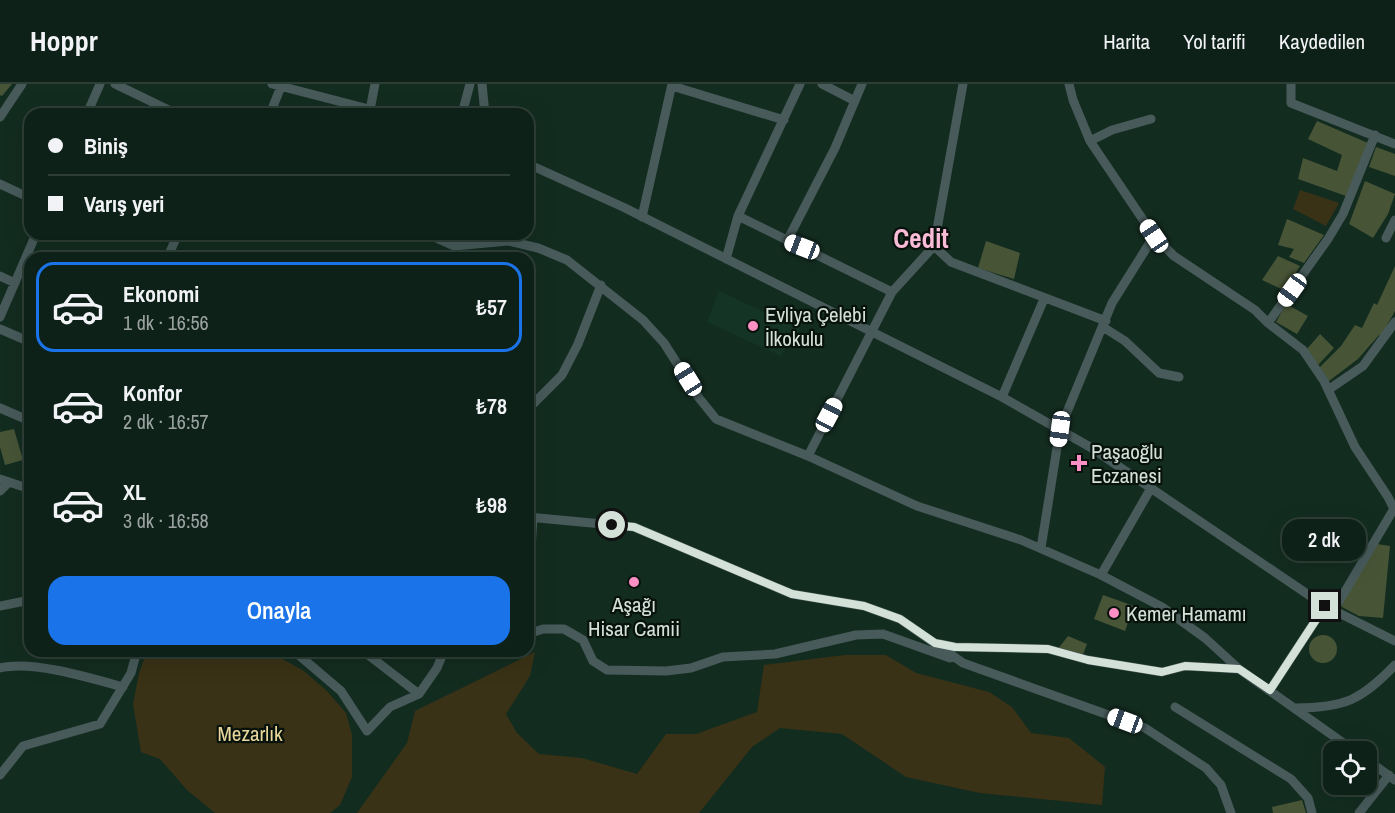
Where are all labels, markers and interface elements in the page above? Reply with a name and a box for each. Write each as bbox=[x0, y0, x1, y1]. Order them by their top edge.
text: Hoppr bbox=[30, 22, 98, 60]
text: Harita bbox=[1103, 27, 1150, 56]
text: Yol tarifi bbox=[1183, 27, 1246, 56]
text: Kaydedilen bbox=[1279, 27, 1365, 56]
text: Biniş bbox=[84, 131, 128, 161]
text: Varış yeri bbox=[84, 189, 164, 219]
car bbox=[1136, 216, 1172, 256]
district label: Cedit bbox=[893, 220, 949, 256]
car bbox=[782, 232, 822, 262]
car bbox=[1274, 270, 1310, 310]
text: Ekonomi bbox=[123, 279, 199, 309]
icon: car bbox=[51, 280, 105, 334]
text: ₺57 bbox=[476, 292, 507, 322]
place label: Evliya Çelebi İlkokulu bbox=[765, 300, 866, 353]
text: 1 dk · 16:56 bbox=[123, 309, 209, 336]
marker: Evliya Çelebi İlkokulu bbox=[746, 319, 760, 333]
car bbox=[671, 359, 705, 399]
text: Konfor bbox=[123, 378, 182, 408]
icon: car bbox=[51, 379, 105, 433]
text: ₺78 bbox=[476, 391, 507, 421]
car bbox=[813, 395, 845, 435]
text: 2 dk · 16:57 bbox=[123, 408, 209, 435]
car bbox=[1049, 410, 1071, 448]
place label: Paşaoğlu Eczanesi bbox=[1091, 437, 1163, 490]
marker: Paşaoğlu Eczanesi bbox=[1072, 456, 1086, 470]
text: XL bbox=[123, 477, 146, 507]
icon: car bbox=[51, 478, 105, 532]
text: ₺98 bbox=[476, 490, 507, 520]
text: 3 dk · 16:58 bbox=[123, 507, 209, 534]
route start bbox=[598, 511, 625, 538]
callout: 2 dk bbox=[1283, 519, 1367, 561]
text: 2 dk bbox=[1308, 526, 1340, 553]
marker: Aşağı Hisar Camii bbox=[627, 575, 641, 589]
button: Onayla bbox=[48, 576, 510, 645]
place label: Aşağı Hisar Camii bbox=[588, 590, 680, 643]
route end bbox=[1311, 592, 1338, 619]
place label: Kemer Hamamı bbox=[1126, 599, 1247, 628]
marker: Kemer Hamamı bbox=[1107, 606, 1121, 620]
car bbox=[1105, 706, 1145, 736]
park label: Mezarlık bbox=[217, 719, 283, 748]
map controls bbox=[1323, 741, 1377, 795]
button: locate bbox=[1323, 741, 1377, 795]

